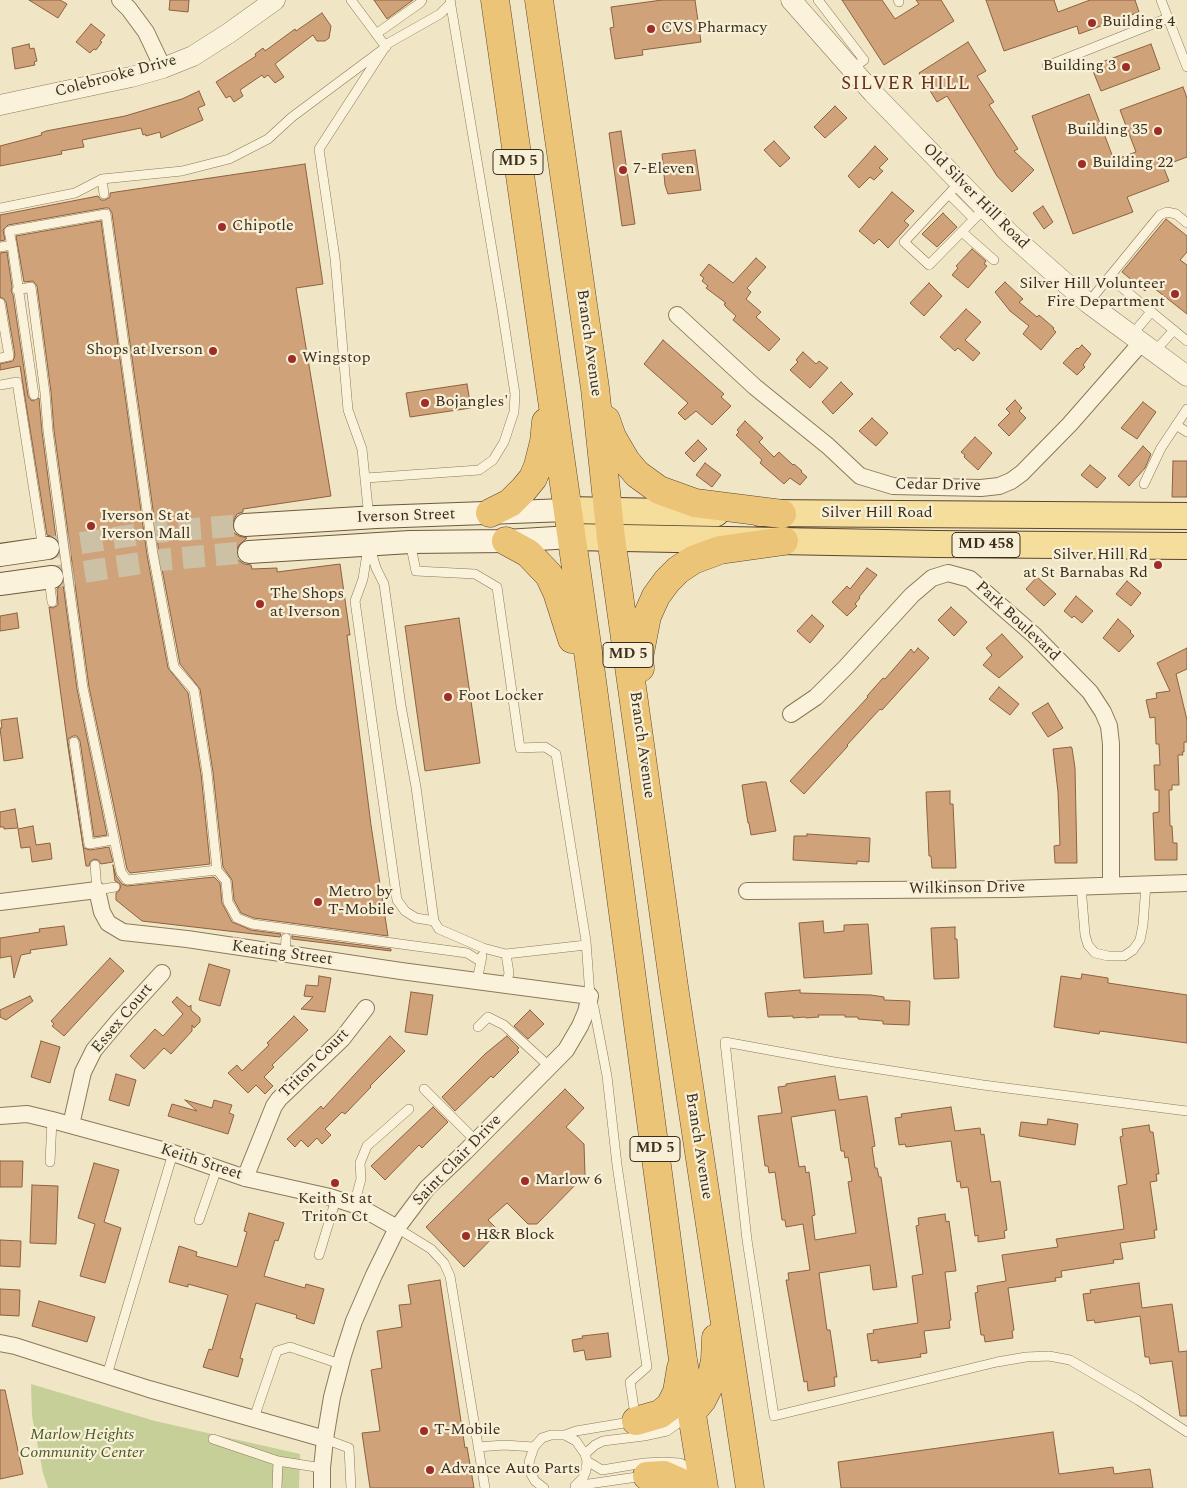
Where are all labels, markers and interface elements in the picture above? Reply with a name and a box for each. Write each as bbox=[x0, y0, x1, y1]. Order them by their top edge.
place label: Building 4 bbox=[1102, 13, 1175, 33]
marker: Building 4 bbox=[1086, 17, 1098, 29]
place label: CVS Pharmacy bbox=[661, 19, 767, 39]
marker: CVS Pharmacy bbox=[645, 23, 657, 35]
street label: Colebrooke Drive bbox=[53, 52, 179, 102]
place label: Building 3 bbox=[1043, 57, 1116, 77]
marker: Building 3 bbox=[1120, 61, 1132, 73]
district label: SILVER HILL bbox=[840, 74, 972, 96]
place label: Building 35 bbox=[1067, 121, 1148, 141]
marker: Building 35 bbox=[1152, 125, 1164, 137]
street label: Old Silver Hill Road bbox=[918, 140, 1032, 254]
road number: MD 5 bbox=[493, 150, 543, 174]
place label: Building 22 bbox=[1092, 154, 1173, 174]
marker: Building 22 bbox=[1076, 158, 1088, 170]
place label: 7-Eleven bbox=[633, 160, 695, 180]
marker: 7-Eleven bbox=[617, 164, 629, 176]
place label: Chipotle bbox=[232, 217, 294, 237]
marker: Chipotle bbox=[216, 221, 228, 233]
place label: Silver Hill Volunteer Fire Department bbox=[1019, 275, 1165, 313]
street label: Branch Avenue bbox=[571, 288, 605, 398]
marker: Silver Hill Volunteer Fire Department bbox=[1169, 288, 1181, 300]
place label: Shops at Iverson bbox=[86, 341, 203, 361]
marker: Shops at Iverson bbox=[207, 345, 219, 357]
place label: Wingstop bbox=[302, 349, 370, 369]
marker: Wingstop bbox=[286, 353, 298, 365]
place label: Bojangles' bbox=[435, 393, 508, 413]
marker: Bojangles' bbox=[419, 397, 431, 409]
street label: Cedar Drive bbox=[895, 476, 981, 496]
street label: Silver Hill Road bbox=[821, 504, 933, 524]
street label: Iverson Street bbox=[356, 506, 456, 528]
place label: Iverson St at Iverson Mall bbox=[101, 507, 190, 545]
marker: Iverson St at Iverson Mall bbox=[85, 520, 97, 532]
road number: MD 458 bbox=[952, 532, 1020, 558]
place label: Silver Hill Rd at St Barnabas Rd bbox=[1023, 546, 1148, 584]
marker: Silver Hill Rd at St Barnabas Rd bbox=[1152, 559, 1164, 571]
street label: Park Boulevard bbox=[971, 578, 1063, 666]
place label: The Shops at Iverson bbox=[270, 585, 344, 623]
marker: The Shops at Iverson bbox=[254, 598, 266, 610]
road number: MD 5 bbox=[603, 642, 653, 668]
place label: Foot Locker bbox=[458, 687, 544, 707]
street label: Branch Avenue bbox=[624, 690, 658, 800]
marker: Foot Locker bbox=[442, 691, 454, 703]
street label: Wilkinson Drive bbox=[909, 878, 1025, 900]
place label: Metro by T-Mobile bbox=[328, 883, 394, 921]
marker: Metro by T-Mobile bbox=[312, 896, 324, 908]
street label: Keating Street bbox=[230, 937, 334, 971]
street label: Essex Court bbox=[88, 980, 158, 1058]
street label: Triton Court bbox=[276, 1025, 354, 1103]
street label: Branch Avenue bbox=[680, 1091, 716, 1201]
street label: Saint Clair Drive bbox=[410, 1111, 506, 1211]
road number: MD 5 bbox=[630, 1136, 680, 1162]
street label: Keith Street bbox=[158, 1141, 244, 1185]
place label: Marlow 6 bbox=[535, 1171, 602, 1191]
marker: Marlow 6 bbox=[519, 1175, 531, 1187]
marker: Keith St at Triton Ct bbox=[329, 1177, 341, 1189]
place label: Keith St at Triton Ct bbox=[298, 1190, 372, 1228]
place label: H&R Block bbox=[476, 1226, 555, 1246]
marker: H&R Block bbox=[460, 1230, 472, 1242]
place label: T-Mobile bbox=[434, 1421, 500, 1441]
marker: T-Mobile bbox=[418, 1425, 430, 1437]
park label: Marlow Heights Community Center bbox=[20, 1426, 144, 1464]
place label: Advance Auto Parts bbox=[440, 1460, 580, 1480]
marker: Advance Auto Parts bbox=[424, 1464, 436, 1476]

